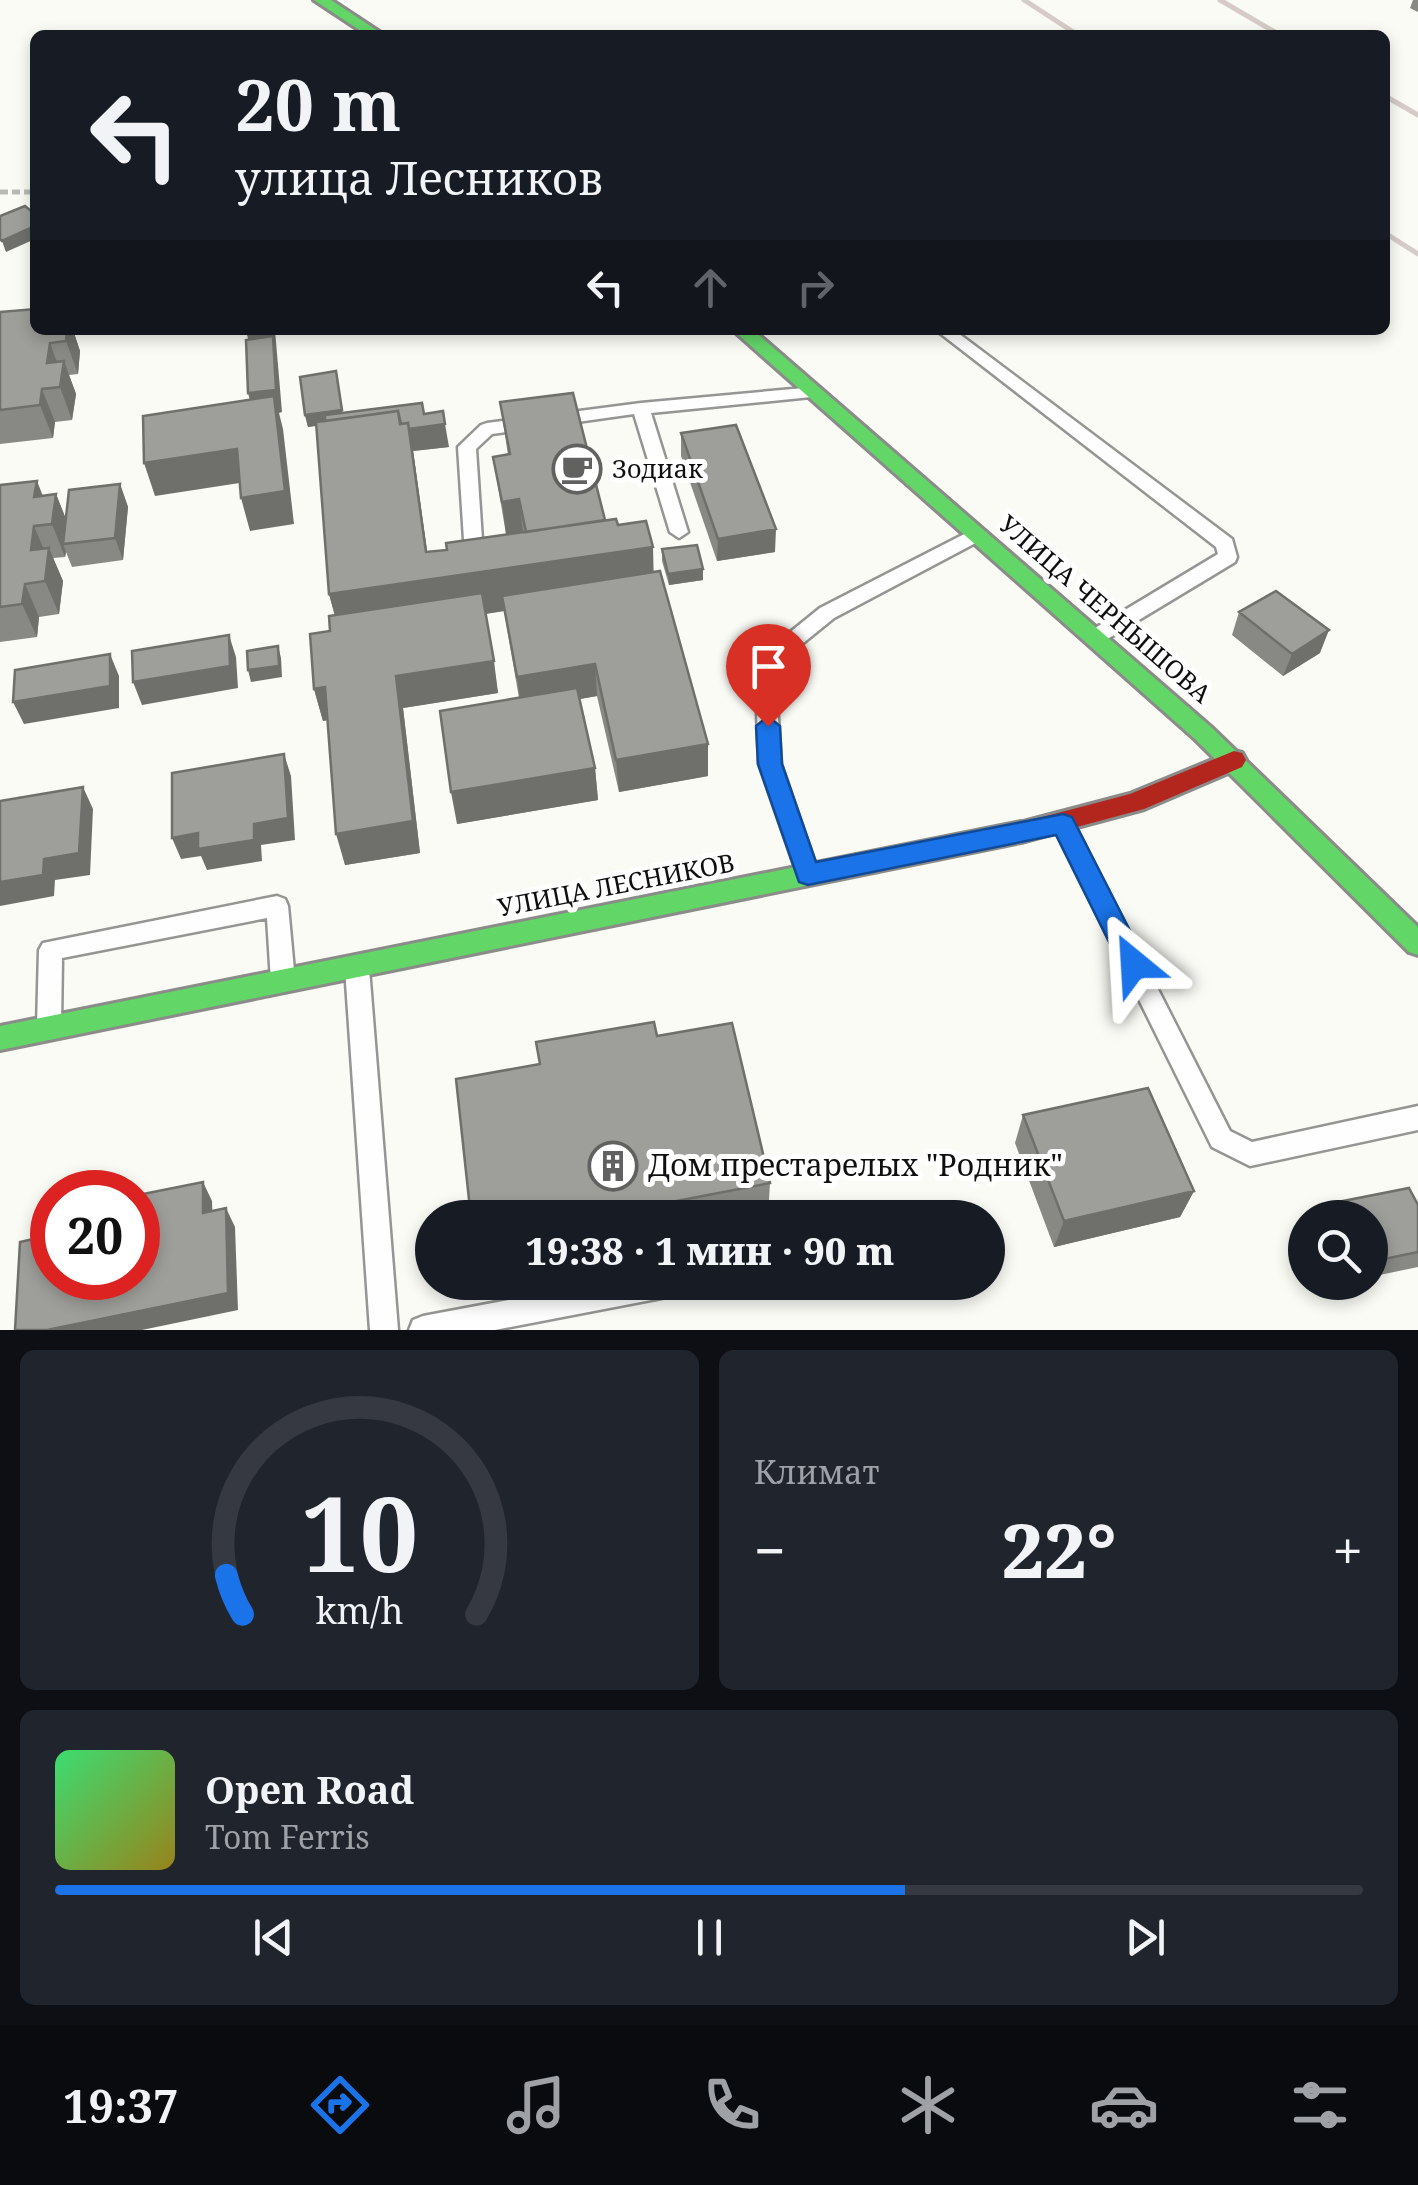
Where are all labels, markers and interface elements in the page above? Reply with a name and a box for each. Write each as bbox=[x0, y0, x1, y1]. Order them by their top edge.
text: 20 m bbox=[235, 56, 401, 152]
icon: left bbox=[70, 70, 200, 200]
text: улица Лесников bbox=[235, 147, 603, 208]
icon: left bbox=[578, 260, 633, 315]
icon: ahead bbox=[683, 260, 738, 315]
icon: right bbox=[788, 260, 843, 315]
cafe icon: Зодиак bbox=[551, 443, 603, 495]
place label: Зодиак bbox=[612, 451, 703, 485]
street label: УЛИЦА ЧЕРНЫШОВА bbox=[992, 507, 1219, 710]
pin bbox=[726, 624, 811, 727]
icon: arrive bbox=[741, 639, 796, 694]
street label: УЛИЦА ЛЕСНИКОВ bbox=[495, 844, 737, 924]
position arrow bbox=[1082, 912, 1186, 1016]
building icon: Дом престарелых "Родник" bbox=[587, 1140, 639, 1192]
place label: Дом престарелых "Родник" bbox=[648, 1144, 1063, 1185]
speed limit sign: 20 bbox=[30, 1170, 160, 1300]
map controls bbox=[1288, 1200, 1388, 1300]
button: search bbox=[1288, 1200, 1388, 1300]
text: 19:38 · 1 мин · 90 m bbox=[526, 1224, 894, 1276]
text: Климат bbox=[754, 1450, 879, 1493]
text: 10 bbox=[301, 1461, 418, 1602]
text: 22° bbox=[1002, 1498, 1117, 1600]
text: − bbox=[754, 1512, 786, 1587]
text: + bbox=[1332, 1512, 1363, 1587]
text: km/h bbox=[316, 1586, 403, 1634]
text: Open Road bbox=[205, 1763, 414, 1815]
text: Tom Ferris bbox=[205, 1815, 370, 1858]
icon: previous bbox=[246, 1910, 301, 1965]
icon: pause bbox=[682, 1910, 737, 1965]
icon: next bbox=[1118, 1910, 1173, 1965]
icon: directions bbox=[305, 2070, 375, 2140]
icon: music bbox=[501, 2070, 571, 2140]
icon: phone bbox=[697, 2070, 767, 2140]
icon: climate bbox=[893, 2070, 963, 2140]
icon: car bbox=[1089, 2070, 1159, 2140]
icon: filters bbox=[1285, 2070, 1355, 2140]
text: 19:37 bbox=[63, 2075, 178, 2136]

